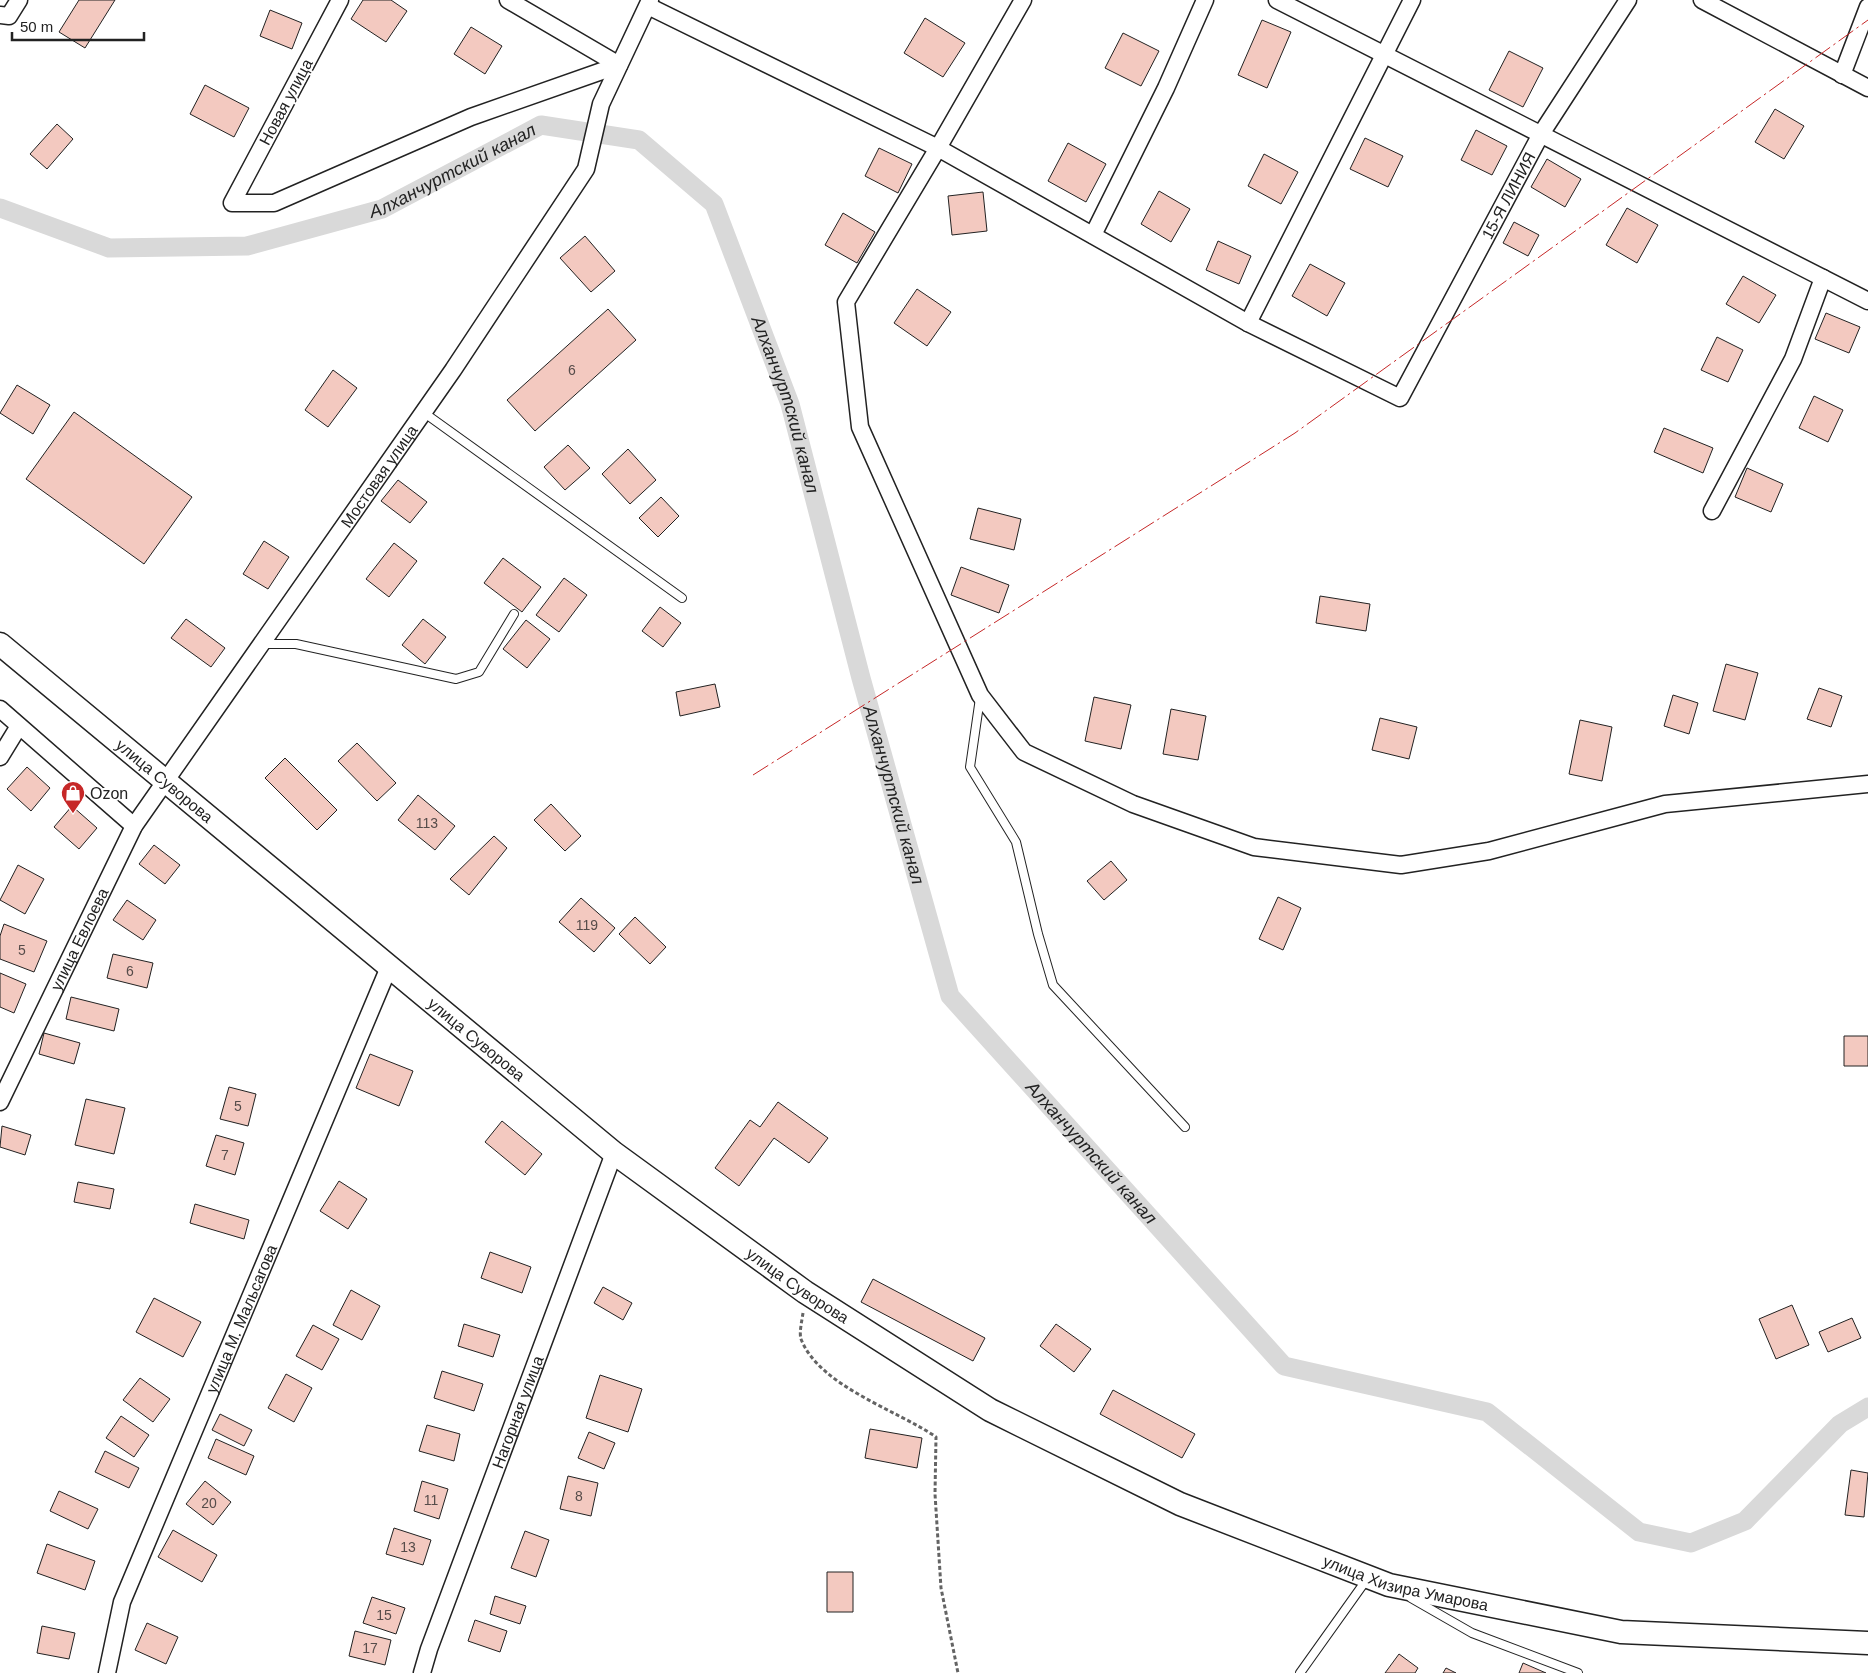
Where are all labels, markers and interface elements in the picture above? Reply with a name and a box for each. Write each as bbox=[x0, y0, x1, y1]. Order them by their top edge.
scale bar bbox=[12, 10, 145, 42]
text: 50 m bbox=[20, 18, 53, 35]
street label: Новая улица bbox=[256, 56, 316, 148]
water label: Алханчуртский канал bbox=[366, 120, 539, 222]
street label: 15-Я ЛИНИЯ bbox=[1478, 149, 1538, 242]
water label: Алханчуртский канал bbox=[747, 312, 823, 495]
house number: 6 bbox=[568, 362, 576, 378]
street label: Мостовая улица bbox=[337, 421, 421, 530]
water label: Алханчуртский канал bbox=[859, 702, 928, 887]
street label: улица Суворова bbox=[113, 736, 217, 826]
shop icon: Ozon bbox=[60, 780, 86, 814]
place label: Ozon bbox=[90, 785, 128, 802]
house number: 113 bbox=[416, 815, 438, 831]
street label: улица Евлоева bbox=[47, 885, 111, 993]
house number: 119 bbox=[576, 917, 598, 933]
house number: 5 bbox=[18, 942, 26, 958]
house number: 6 bbox=[126, 963, 134, 979]
street label: улица Суворова bbox=[425, 994, 528, 1084]
water label: Алханчуртский канал bbox=[1021, 1077, 1161, 1228]
house number: 5 bbox=[234, 1098, 242, 1114]
house number: 7 bbox=[221, 1147, 229, 1163]
street label: улица М. Мальсагова bbox=[202, 1242, 280, 1395]
street label: улица Суворова bbox=[743, 1244, 852, 1326]
street label: Нагорная улица bbox=[489, 1353, 546, 1471]
house number: 8 bbox=[575, 1488, 583, 1504]
house number: 11 bbox=[424, 1492, 438, 1508]
house number: 20 bbox=[201, 1495, 217, 1511]
house number: 13 bbox=[400, 1539, 416, 1555]
street label: улица Хизира Умарова bbox=[1321, 1552, 1490, 1613]
house number: 15 bbox=[376, 1607, 392, 1623]
house number: 17 bbox=[362, 1640, 378, 1656]

